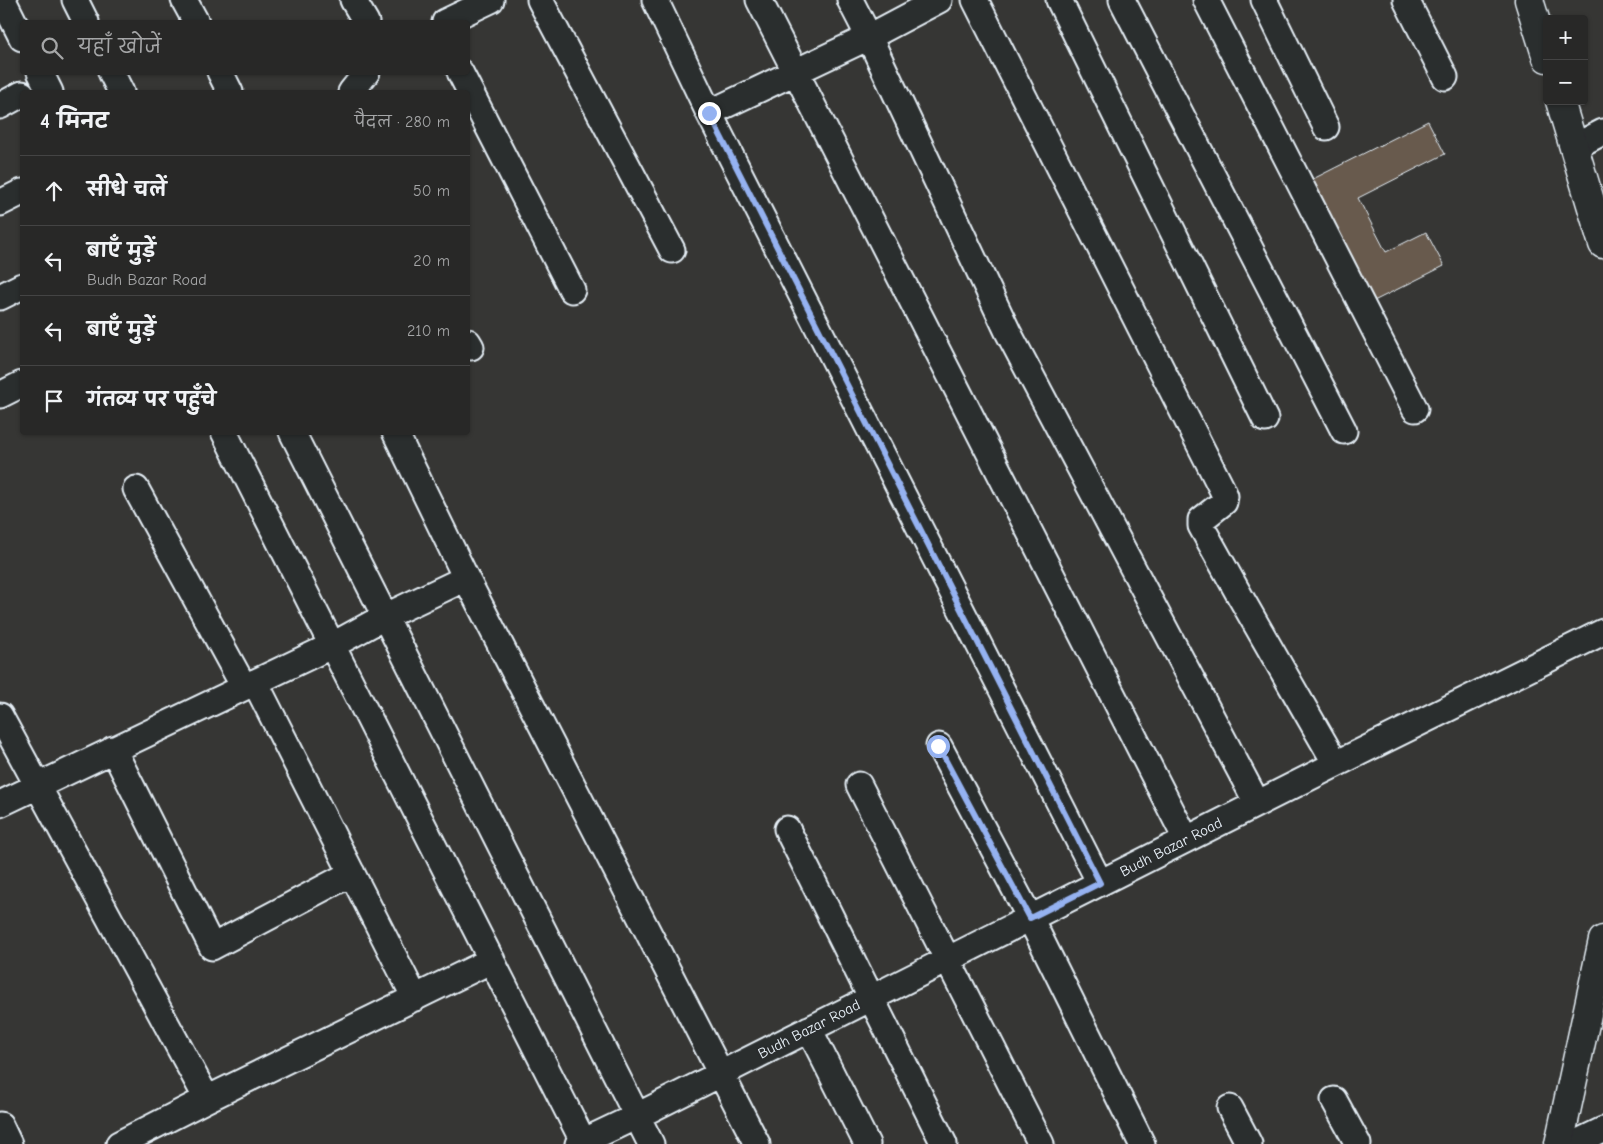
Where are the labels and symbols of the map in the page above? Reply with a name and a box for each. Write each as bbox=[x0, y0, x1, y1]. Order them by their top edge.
route end bbox=[698, 102, 721, 125]
route start bbox=[927, 735, 950, 758]
street label: Budh Bazar Road bbox=[1117, 813, 1225, 881]
street label: Budh Bazar Road bbox=[755, 995, 863, 1063]

